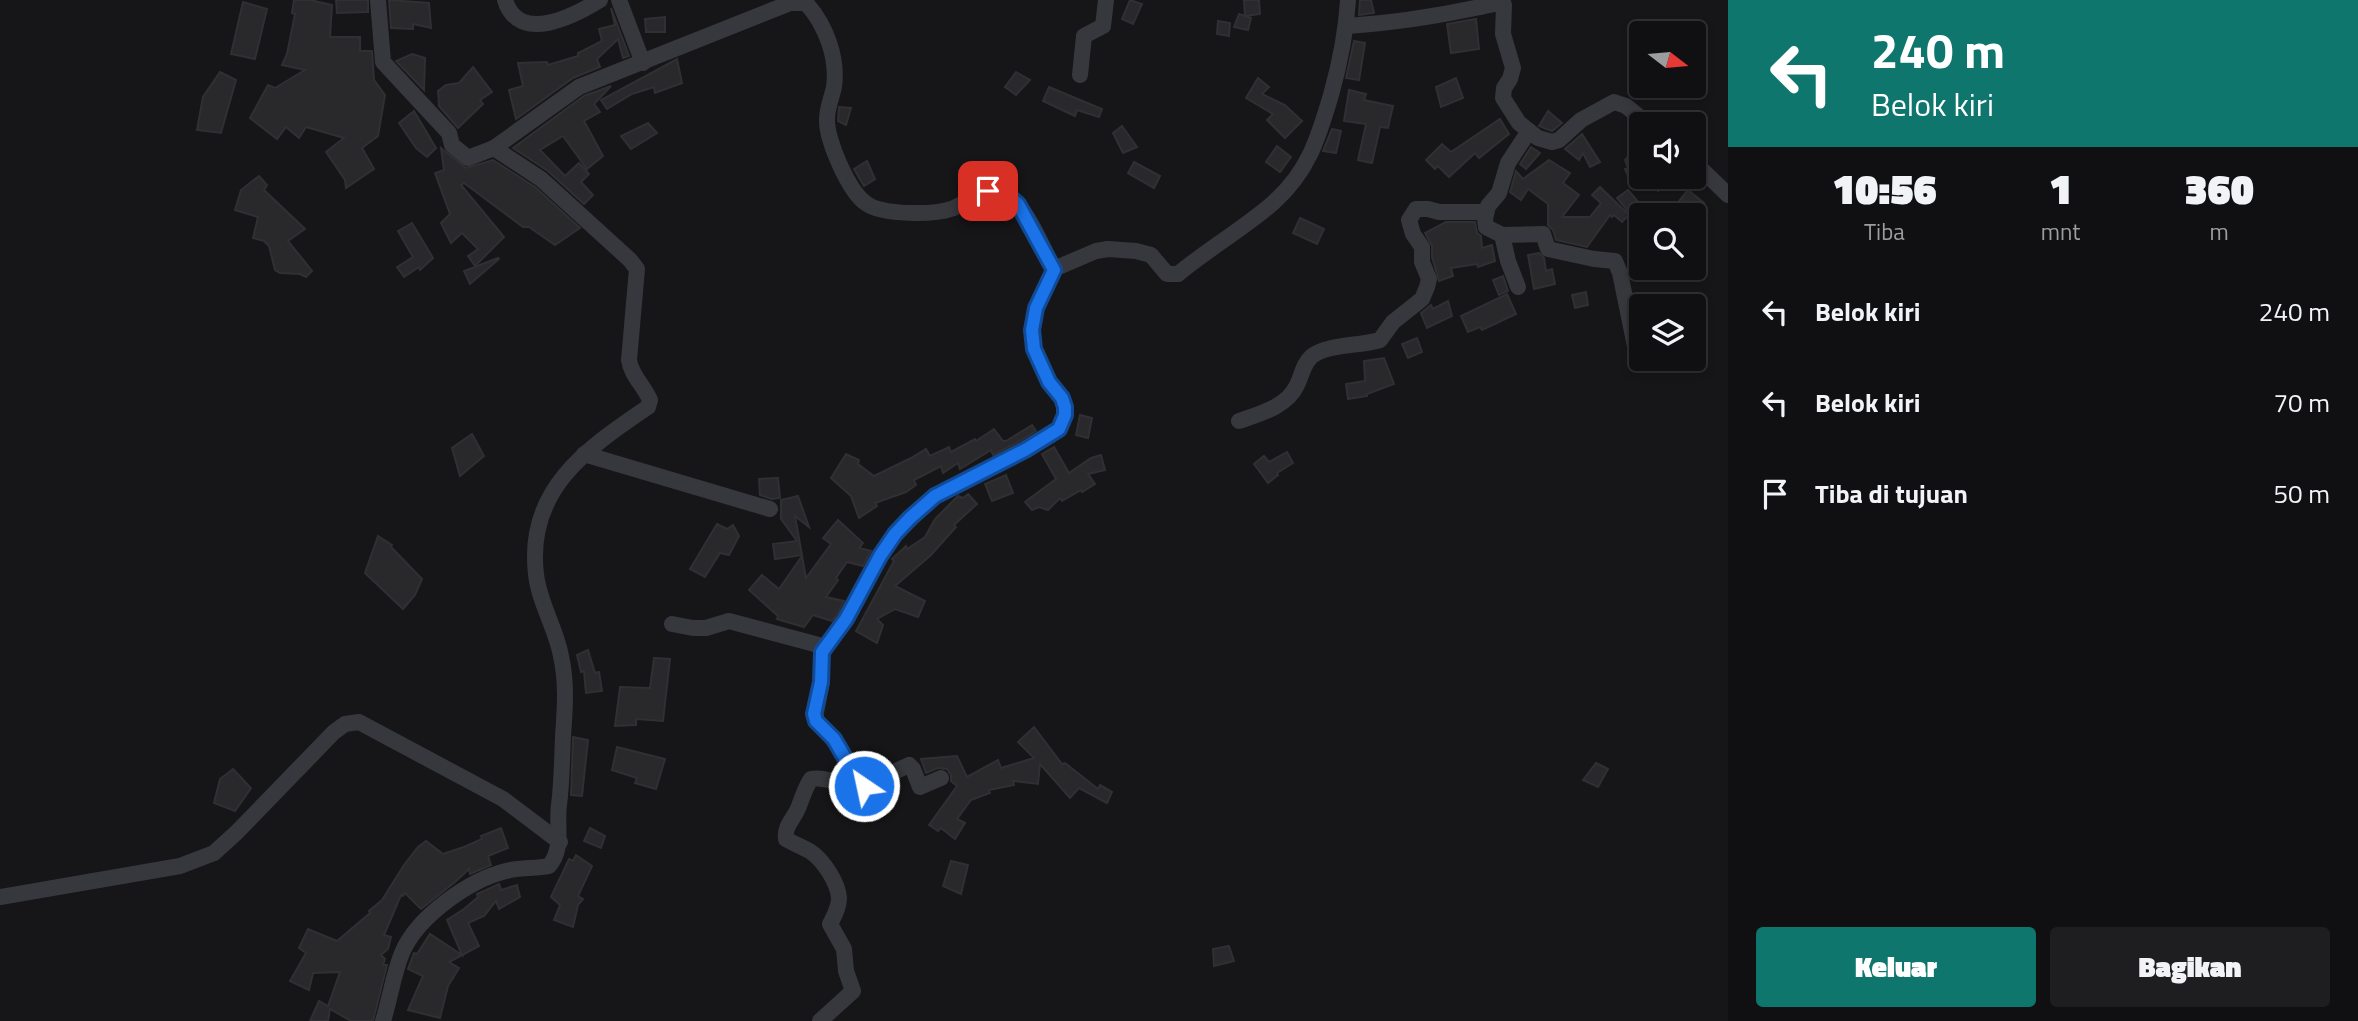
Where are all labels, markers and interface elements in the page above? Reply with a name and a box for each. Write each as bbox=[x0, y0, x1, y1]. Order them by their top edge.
text: 240 m bbox=[1871, 12, 2005, 87]
north arrow bbox=[1629, 21, 1706, 98]
map controls bbox=[1629, 21, 1706, 371]
icon: left bbox=[1756, 28, 1847, 119]
text: Belok kiri bbox=[1871, 80, 1994, 128]
button: sound bbox=[1629, 112, 1706, 189]
text: 10:56 bbox=[1832, 156, 1937, 220]
text: 1 bbox=[2049, 156, 2072, 220]
text: 360 bbox=[2185, 156, 2254, 220]
pin bbox=[958, 161, 1018, 221]
icon: arrive bbox=[969, 172, 1007, 210]
button: search bbox=[1629, 203, 1706, 280]
text: Tiba bbox=[1864, 214, 1905, 249]
text: mnt bbox=[2041, 214, 2080, 249]
text: m bbox=[2210, 214, 2229, 249]
text: Belok kiri bbox=[1815, 292, 1921, 331]
text: 240 m bbox=[2259, 292, 2330, 331]
icon: left bbox=[1756, 293, 1794, 331]
button: layers bbox=[1629, 294, 1706, 371]
text: Belok kiri bbox=[1815, 383, 1921, 422]
text: 70 m bbox=[2273, 383, 2330, 422]
icon: left bbox=[1756, 384, 1794, 422]
text: Tiba di tujuan bbox=[1815, 474, 1968, 513]
text: 50 m bbox=[2273, 474, 2330, 513]
icon: arrive bbox=[1756, 475, 1794, 513]
position arrow bbox=[827, 749, 901, 823]
button: Keluar bbox=[1756, 927, 2036, 1007]
button: Bagikan bbox=[2050, 927, 2330, 1007]

